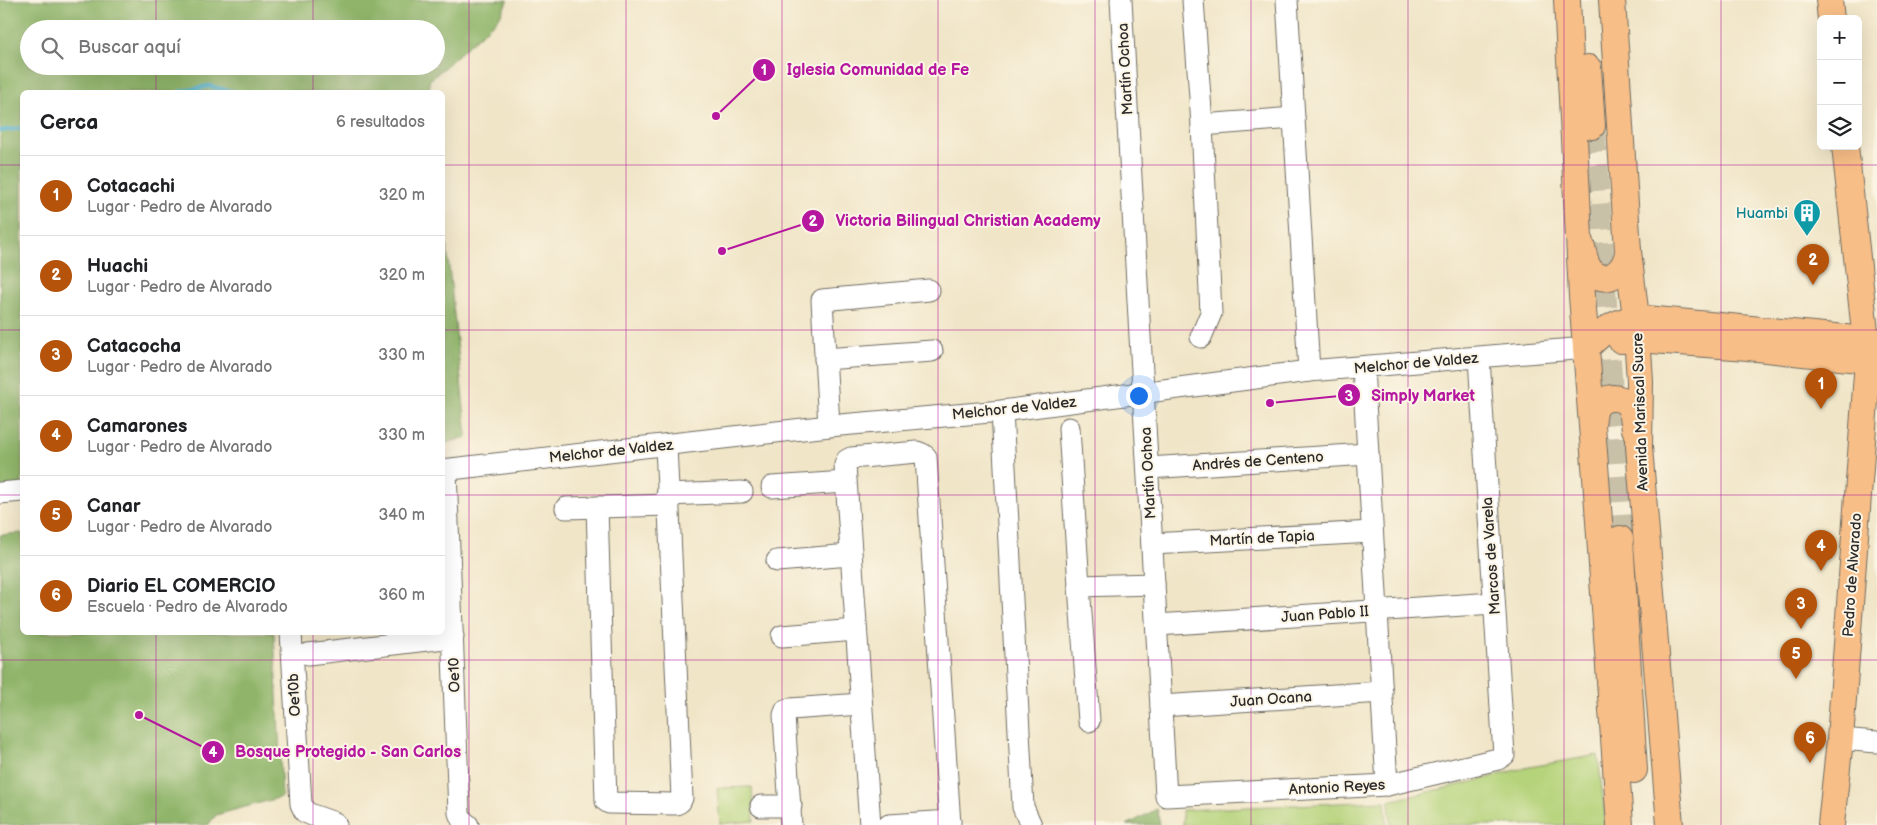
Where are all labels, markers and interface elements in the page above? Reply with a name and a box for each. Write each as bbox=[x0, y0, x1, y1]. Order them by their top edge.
map controls bbox=[1817, 15, 1862, 150]
button: + bbox=[1817, 15, 1862, 60]
search box bbox=[20, 20, 445, 75]
street label: Martín Ochoa bbox=[1114, 22, 1137, 116]
icon: search bbox=[38, 34, 66, 62]
text: Buscar aquí bbox=[78, 36, 181, 59]
callout: Iglesia Comunidad de Fe bbox=[752, 54, 979, 85]
button: − bbox=[1817, 60, 1862, 105]
text: 1 bbox=[761, 61, 767, 80]
text: Iglesia Comunidad de Fe bbox=[787, 61, 969, 80]
button: layers bbox=[1817, 105, 1862, 150]
text: Cerca bbox=[40, 110, 98, 135]
text: 6 resultados bbox=[336, 113, 425, 132]
text: Cotacachi bbox=[87, 175, 175, 198]
text: 1 bbox=[53, 186, 59, 205]
text: 320 m bbox=[379, 186, 425, 205]
text: Lugar · Pedro de Alvarado bbox=[87, 198, 272, 217]
building icon: Huambi bbox=[1792, 198, 1822, 237]
place label: Huambi bbox=[1736, 204, 1788, 223]
callout: Victoria Bilingual Christian Academy bbox=[801, 205, 1111, 236]
text: 2 bbox=[809, 212, 818, 231]
text: Victoria Bilingual Christian Academy bbox=[835, 212, 1101, 231]
pin: 2 bbox=[1797, 244, 1829, 285]
text: Huachi bbox=[87, 255, 148, 278]
text: 2 bbox=[51, 266, 61, 285]
text: 320 m bbox=[379, 266, 425, 285]
text: Lugar · Pedro de Alvarado bbox=[87, 278, 272, 297]
street label: Avenida Mariscal Sucre bbox=[1628, 332, 1653, 492]
text: Catacocha bbox=[87, 335, 181, 358]
text: 3 bbox=[51, 346, 61, 365]
text: 330 m bbox=[378, 346, 425, 365]
street label: Melchor de Valdez bbox=[1353, 349, 1480, 378]
text: Lugar · Pedro de Alvarado bbox=[87, 358, 272, 377]
pin: 1 bbox=[1805, 368, 1837, 409]
callout: Simply Market bbox=[1336, 380, 1485, 411]
your location bbox=[1126, 383, 1152, 409]
text: 3 bbox=[1345, 387, 1354, 406]
text: Simply Market bbox=[1371, 387, 1475, 406]
street label: Melchor de Valdez bbox=[951, 392, 1078, 424]
text: Camarones bbox=[87, 415, 187, 438]
text: 4 bbox=[51, 426, 61, 445]
text: 330 m bbox=[378, 426, 425, 445]
street label: Martín Ochoa bbox=[1137, 426, 1160, 520]
street label: Melchor de Valdez bbox=[548, 435, 675, 467]
text: Lugar · Pedro de Alvarado bbox=[87, 438, 272, 457]
street label: Andrés de Centeno bbox=[1192, 447, 1324, 476]
text: Canar bbox=[87, 495, 141, 518]
street label: Marcos de Varela bbox=[1478, 496, 1505, 615]
text: 5 bbox=[51, 506, 61, 525]
text: 340 m bbox=[378, 506, 425, 525]
street label: Pedro de Alvarado bbox=[1839, 512, 1866, 638]
text: Lugar · Pedro de Alvarado bbox=[87, 518, 272, 537]
street label: Martín de Tapia bbox=[1209, 526, 1315, 551]
pin: 4 bbox=[1805, 530, 1837, 571]
text: Diario EL COMERCIO bbox=[87, 575, 275, 598]
text: 6 bbox=[51, 586, 61, 605]
text: 360 m bbox=[378, 586, 425, 605]
pin: 3 bbox=[1785, 588, 1817, 629]
text: Escuela · Pedro de Alvarado bbox=[87, 598, 288, 617]
street label: Juan Pablo II bbox=[1280, 602, 1370, 627]
pin: 5 bbox=[1780, 638, 1812, 679]
street label: Oe10 bbox=[444, 657, 465, 693]
street label: Oe10b bbox=[284, 672, 305, 717]
street label: Juan Ocana bbox=[1230, 687, 1312, 712]
pin: 6 bbox=[1794, 722, 1826, 763]
callout: Bosque Protegido - San Carlos bbox=[200, 736, 471, 767]
text: 4 bbox=[209, 743, 218, 762]
text: Bosque Protegido - San Carlos bbox=[235, 743, 461, 762]
street label: Antonio Reyes bbox=[1288, 775, 1386, 800]

